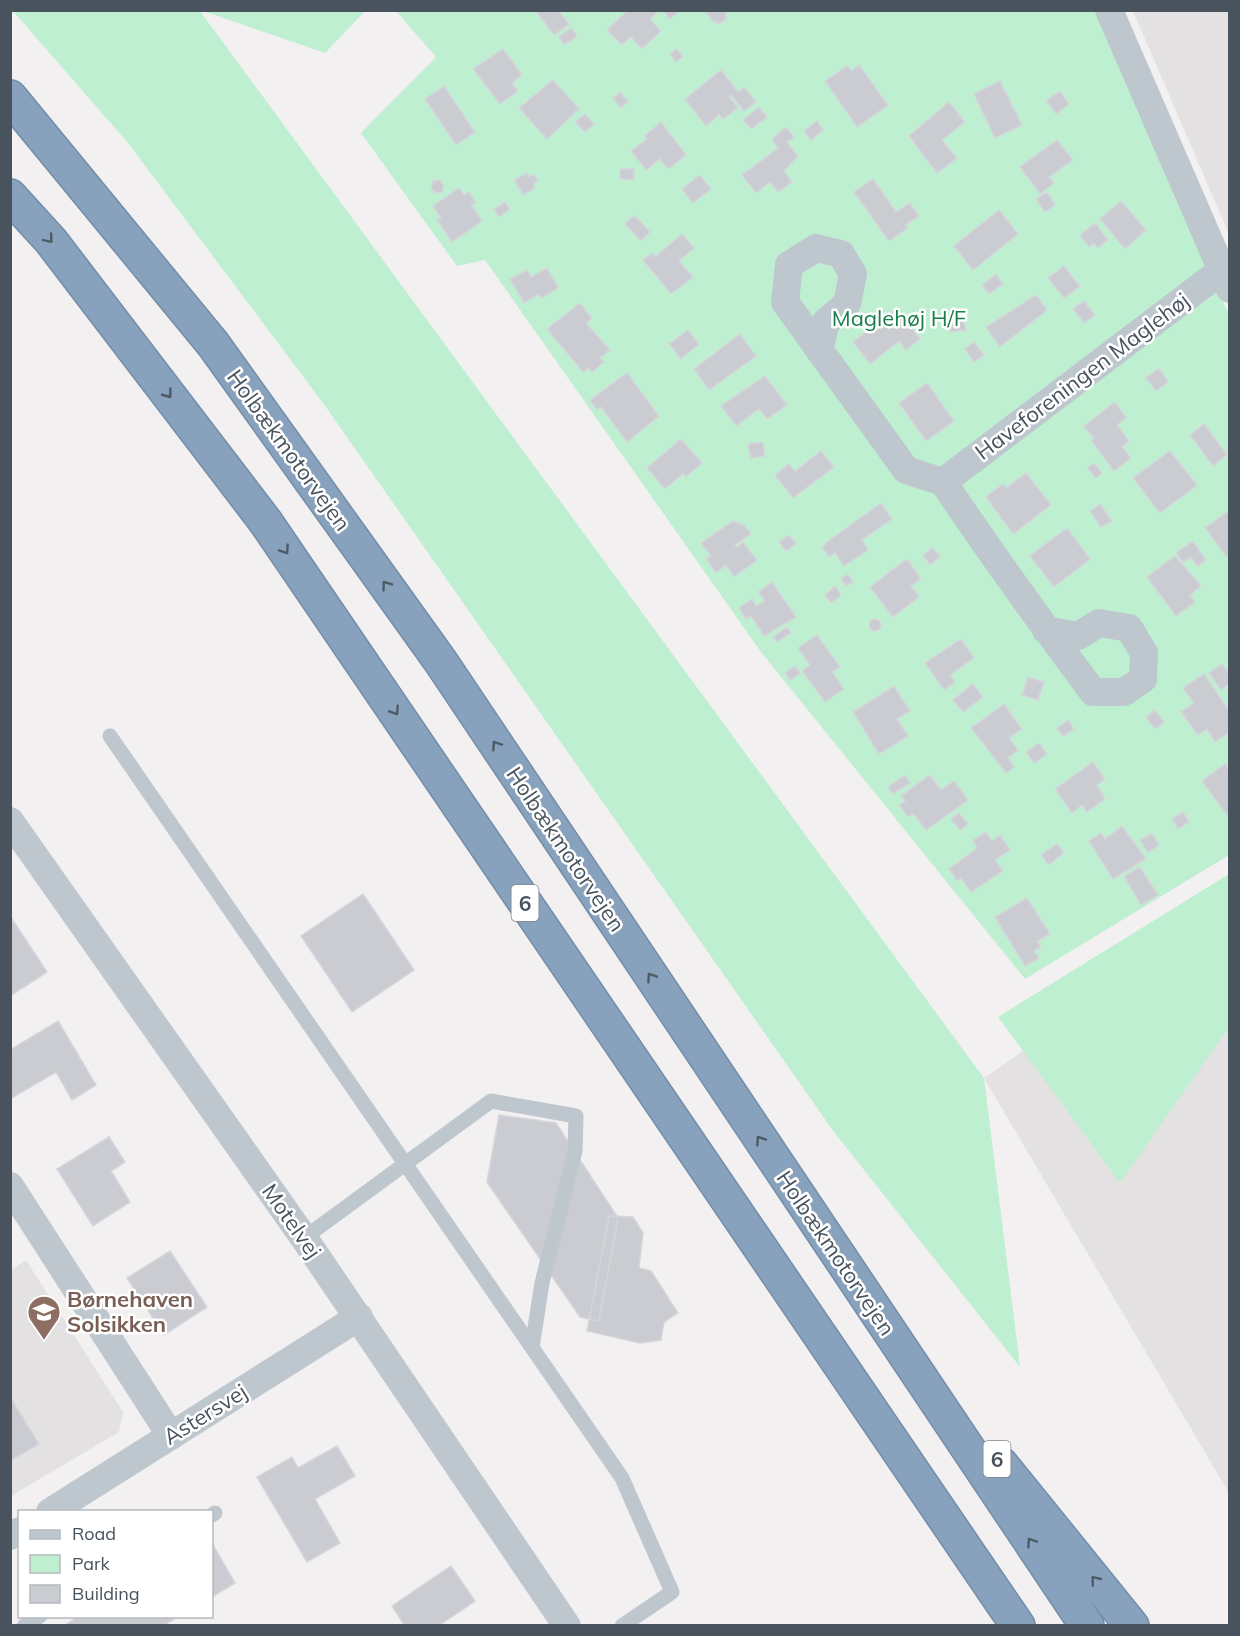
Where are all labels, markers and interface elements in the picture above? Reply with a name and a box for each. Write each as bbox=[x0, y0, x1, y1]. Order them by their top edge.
one-way arrow bbox=[42, 233, 53, 244]
street label: Haveforeningen Maglehøj bbox=[969, 286, 1195, 466]
park label: Maglehøj H/F bbox=[832, 304, 966, 332]
street label: Holbækmotorvejen bbox=[221, 364, 357, 536]
one-way arrow bbox=[161, 387, 172, 398]
one-way arrow bbox=[278, 543, 289, 554]
one-way arrow bbox=[382, 580, 393, 591]
one-way arrow bbox=[388, 704, 399, 715]
one-way arrow bbox=[493, 741, 504, 752]
street label: Holbækmotorvejen bbox=[501, 761, 631, 937]
road number: 6 bbox=[512, 885, 538, 921]
one-way arrow bbox=[648, 973, 659, 984]
one-way arrow bbox=[756, 1135, 767, 1146]
street label: Holbækmotorvejen bbox=[771, 1165, 901, 1341]
street label: Motelvej bbox=[256, 1178, 328, 1264]
place label: Børnehaven Solsikken bbox=[67, 1285, 193, 1338]
school or university icon: Børnehaven Solsikken bbox=[26, 1294, 62, 1341]
street label: Astersvej bbox=[158, 1377, 252, 1451]
road number: 6 bbox=[984, 1441, 1010, 1477]
legend bbox=[18, 1510, 213, 1618]
text: Road bbox=[72, 1522, 116, 1545]
one-way arrow bbox=[1027, 1538, 1038, 1549]
text: Park bbox=[72, 1552, 111, 1575]
one-way arrow bbox=[1092, 1576, 1103, 1587]
text: Building bbox=[72, 1582, 140, 1605]

